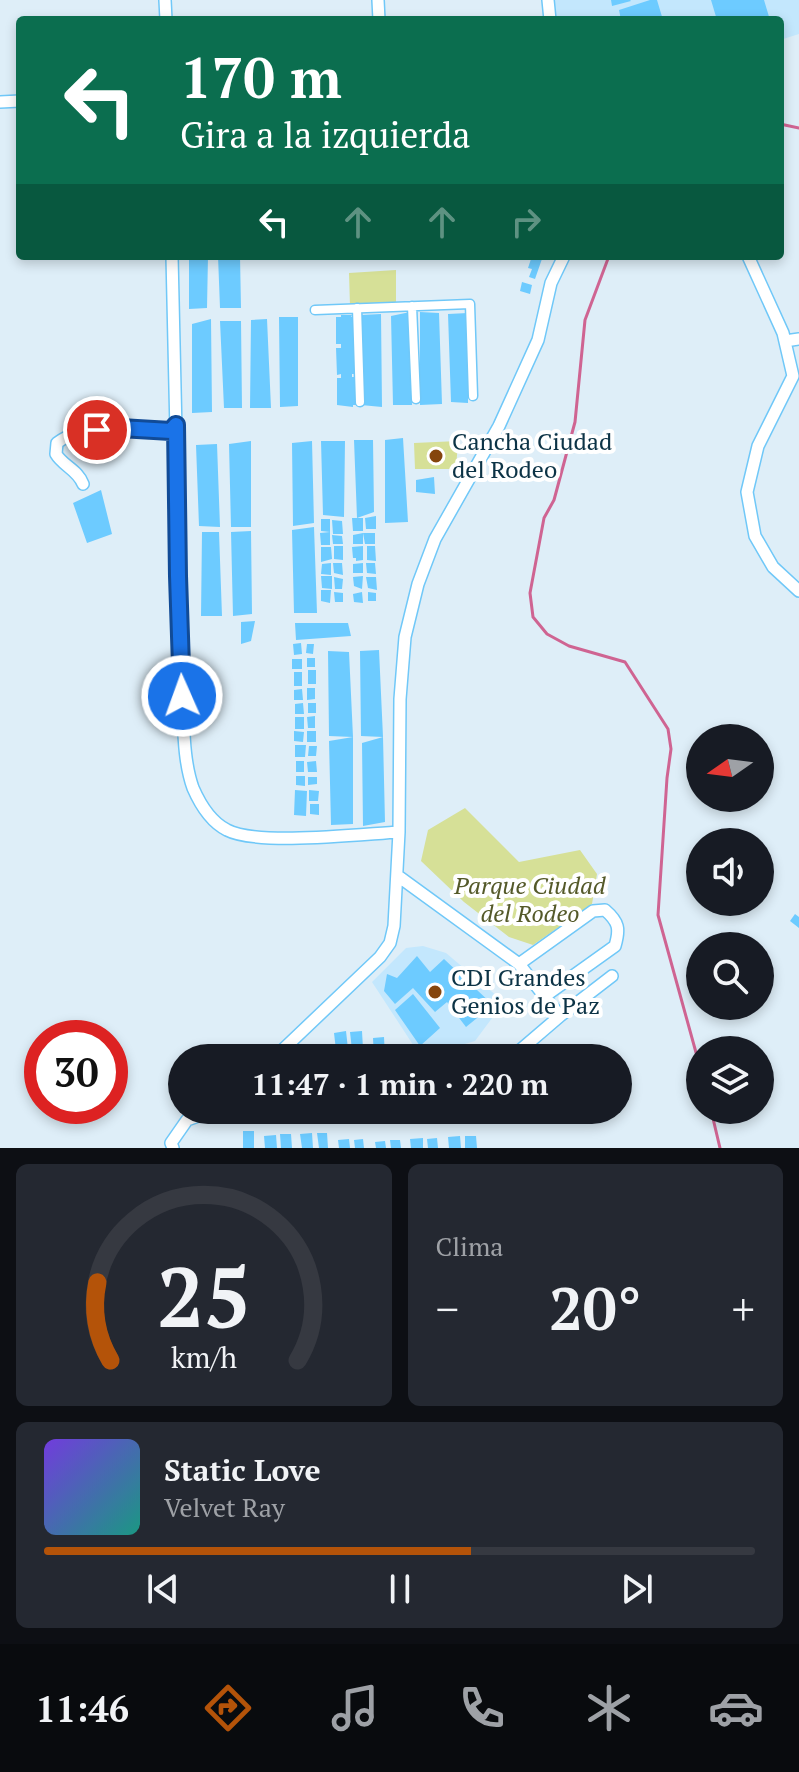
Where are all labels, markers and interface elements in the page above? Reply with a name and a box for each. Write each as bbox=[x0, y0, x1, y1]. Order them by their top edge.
text: 170 m bbox=[180, 40, 342, 114]
icon: left bbox=[48, 48, 152, 152]
text: Gira a la izquierda bbox=[180, 111, 470, 158]
icon: left bbox=[252, 200, 296, 244]
icon: ahead bbox=[336, 200, 380, 244]
icon: ahead bbox=[420, 200, 464, 244]
icon: right bbox=[504, 200, 548, 244]
pin bbox=[63, 396, 131, 464]
icon: arrive bbox=[75, 408, 119, 452]
place label: Cancha Ciudad del Rodeo bbox=[452, 425, 612, 485]
marker: Cancha Ciudad del Rodeo bbox=[427, 447, 445, 465]
position arrow bbox=[140, 654, 224, 738]
north arrow bbox=[686, 724, 774, 812]
map controls bbox=[686, 724, 774, 1124]
button: sound bbox=[686, 828, 774, 916]
park label: Parque Ciudad del Rodeo bbox=[453, 869, 607, 929]
button: search bbox=[686, 932, 774, 1020]
place label: CDI Grandes Genios de Paz bbox=[451, 961, 600, 1021]
marker: CDI Grandes Genios de Paz bbox=[426, 983, 444, 1001]
speed limit sign: 30 bbox=[24, 1020, 128, 1124]
button: layers bbox=[686, 1036, 774, 1124]
text: 11:47 · 1 min · 220 m bbox=[252, 1064, 548, 1104]
text: Clima bbox=[436, 1229, 503, 1263]
text: 25 bbox=[157, 1241, 251, 1351]
text: 20° bbox=[549, 1268, 642, 1347]
text: − bbox=[436, 1279, 459, 1338]
text: + bbox=[732, 1279, 755, 1338]
text: km/h bbox=[171, 1338, 237, 1376]
text: Static Love bbox=[164, 1450, 321, 1490]
text: Velvet Ray bbox=[164, 1490, 285, 1524]
icon: previous bbox=[141, 1567, 185, 1611]
icon: pause bbox=[378, 1567, 422, 1611]
icon: next bbox=[615, 1567, 659, 1611]
icon: directions bbox=[200, 1680, 256, 1736]
icon: music bbox=[327, 1680, 383, 1736]
icon: phone bbox=[454, 1680, 510, 1736]
icon: climate bbox=[581, 1680, 637, 1736]
icon: car bbox=[708, 1680, 764, 1736]
text: 11:46 bbox=[35, 1685, 129, 1732]

